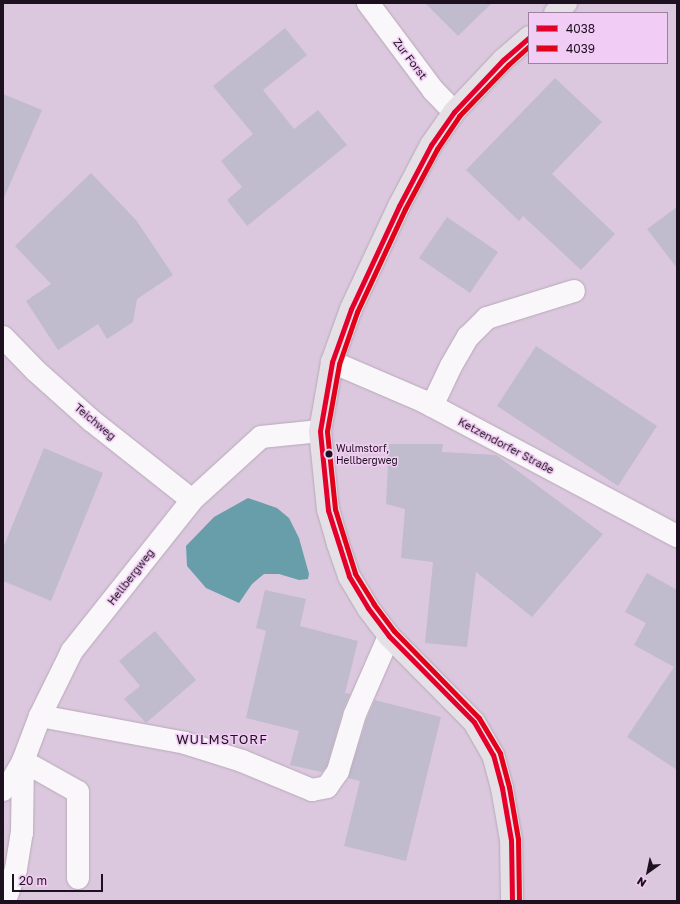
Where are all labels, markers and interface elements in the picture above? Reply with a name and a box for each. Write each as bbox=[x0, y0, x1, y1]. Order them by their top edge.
legend bbox=[528, 12, 668, 64]
text: 4038 bbox=[566, 21, 595, 36]
street label: Zur Forst bbox=[390, 36, 430, 82]
text: 4039 bbox=[566, 41, 595, 56]
street label: Teichweg bbox=[72, 401, 118, 443]
street label: Ketzendorfer Straße bbox=[456, 415, 556, 477]
place label: Wulmstorf, Hellbergweg bbox=[336, 442, 398, 466]
marker: Wulmstorf, Hellbergweg bbox=[324, 449, 334, 459]
street label: Hellbergweg bbox=[105, 546, 157, 608]
district label: WULMSTORF bbox=[176, 731, 268, 747]
north arrow bbox=[628, 852, 668, 892]
scale bar bbox=[14, 866, 105, 892]
text: 20 m bbox=[19, 873, 47, 888]
text: N bbox=[634, 875, 648, 890]

